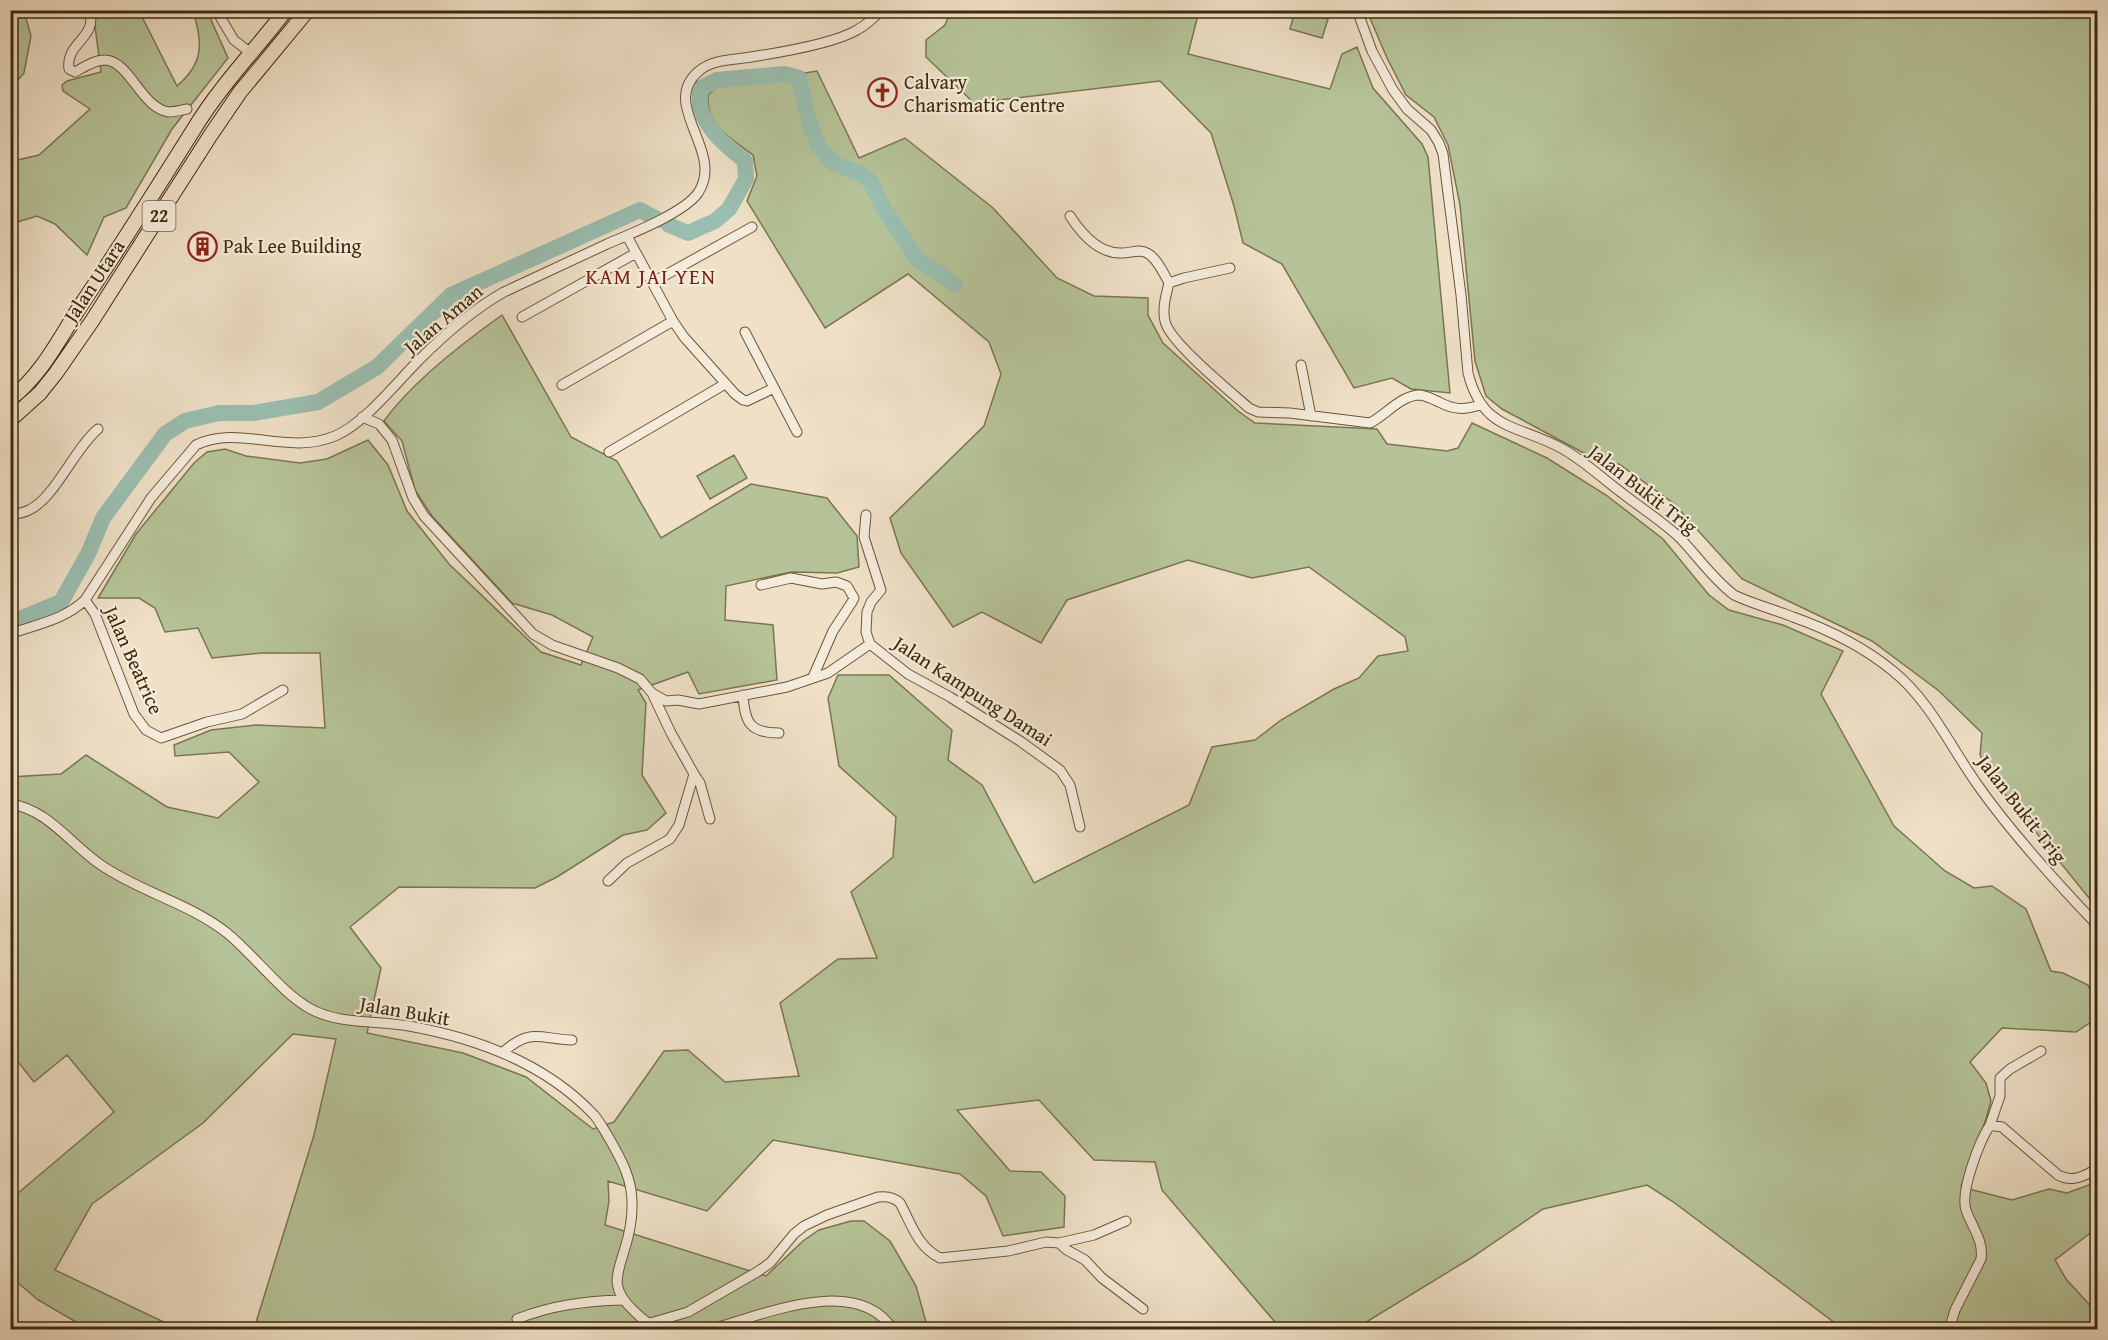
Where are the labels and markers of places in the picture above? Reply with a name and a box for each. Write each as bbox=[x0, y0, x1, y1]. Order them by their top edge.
place label: Calvary Charismatic Centre bbox=[904, 67, 1065, 119]
church icon: Calvary Charismatic Centre bbox=[867, 77, 899, 109]
building icon: Pak Lee Building bbox=[186, 230, 218, 262]
place label: Pak Lee Building bbox=[223, 231, 362, 260]

